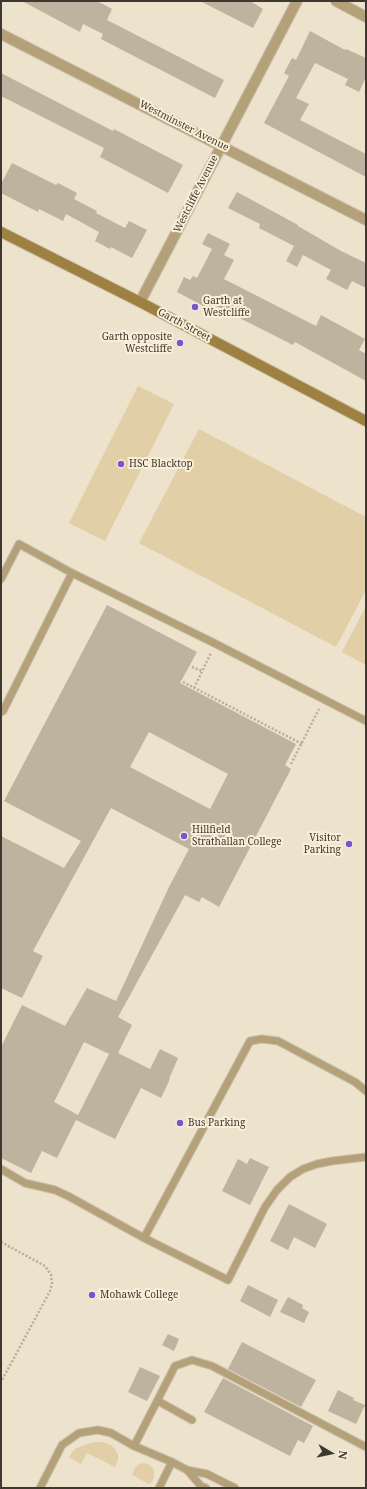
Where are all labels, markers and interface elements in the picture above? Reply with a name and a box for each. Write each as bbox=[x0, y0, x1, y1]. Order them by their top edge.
street label: Westminster Avenue bbox=[137, 98, 231, 154]
street label: Westcliffe Avenue bbox=[171, 153, 221, 235]
place label: Garth at Westcliffe bbox=[203, 295, 250, 318]
marker: Garth at Westcliffe bbox=[190, 302, 200, 312]
street label: Garth Street bbox=[156, 306, 212, 344]
place label: Garth opposite Westcliffe bbox=[102, 331, 172, 354]
marker: Garth opposite Westcliffe bbox=[175, 338, 185, 348]
place label: HSC Blacktop bbox=[129, 458, 193, 470]
marker: HSC Blacktop bbox=[116, 459, 126, 469]
place label: Hillfield Strathallan College bbox=[192, 824, 282, 848]
marker: Hillfield Strathallan College bbox=[179, 831, 189, 841]
place label: Visitor Parking bbox=[304, 832, 341, 856]
marker: Visitor Parking bbox=[344, 839, 354, 849]
place label: Bus Parking bbox=[188, 1117, 245, 1129]
marker: Bus Parking bbox=[175, 1118, 185, 1128]
place label: Mohawk College bbox=[100, 1289, 178, 1301]
marker: Mohawk College bbox=[87, 1290, 97, 1300]
north arrow bbox=[311, 1433, 351, 1473]
text: N bbox=[335, 1449, 351, 1460]

